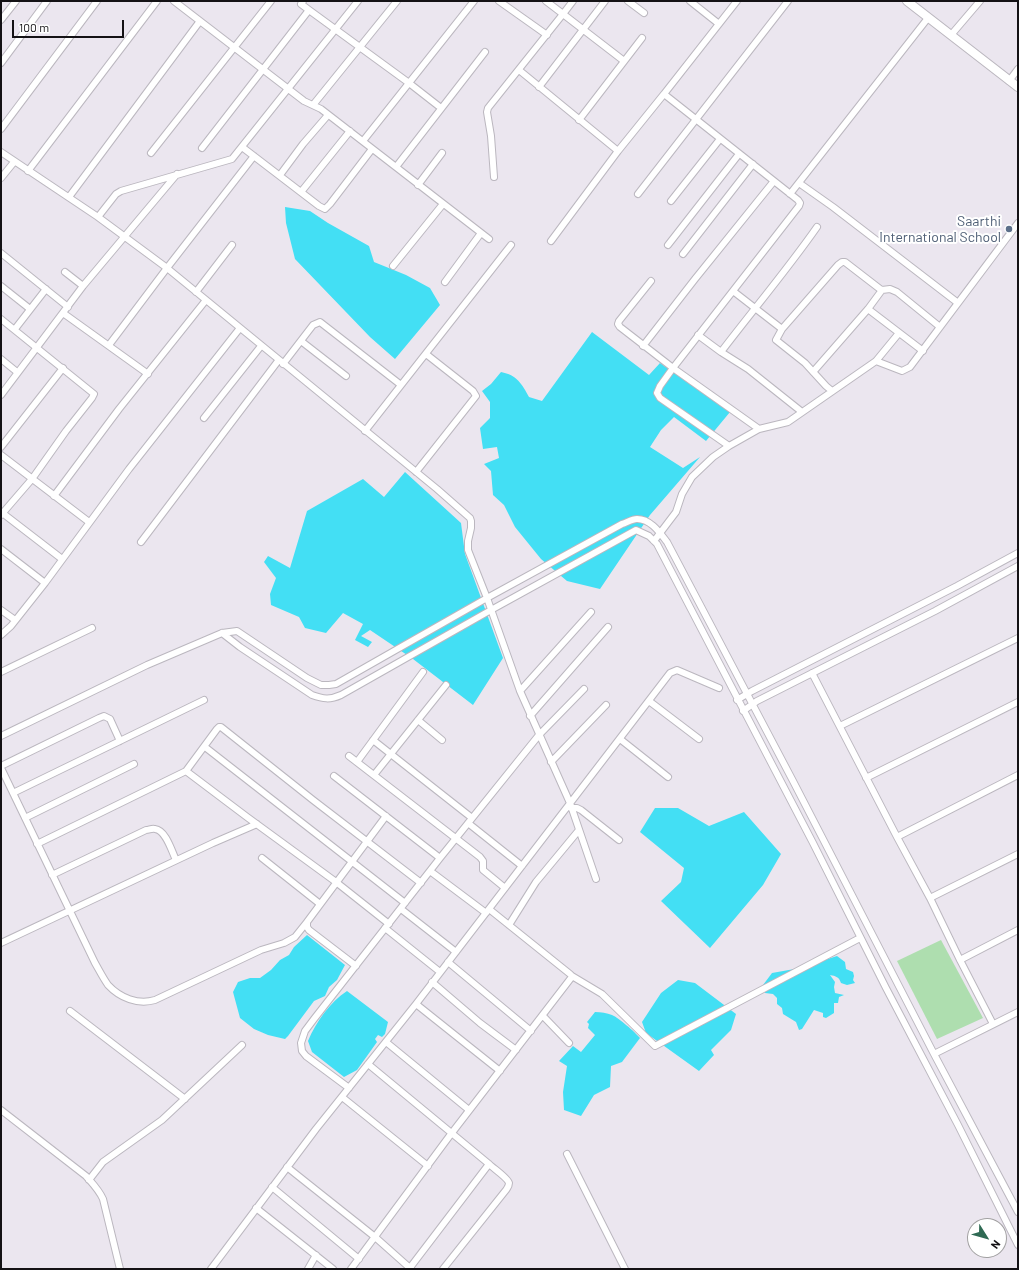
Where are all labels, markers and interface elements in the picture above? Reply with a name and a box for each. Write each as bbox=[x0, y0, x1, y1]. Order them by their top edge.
scale bar bbox=[14, 12, 126, 38]
text: 100 m bbox=[19, 20, 49, 34]
place label: Saarthi International School bbox=[879, 213, 1001, 246]
marker: Saarthi International School bbox=[1004, 224, 1014, 234]
north arrow bbox=[967, 1218, 1007, 1258]
text: N bbox=[989, 1238, 1004, 1252]

